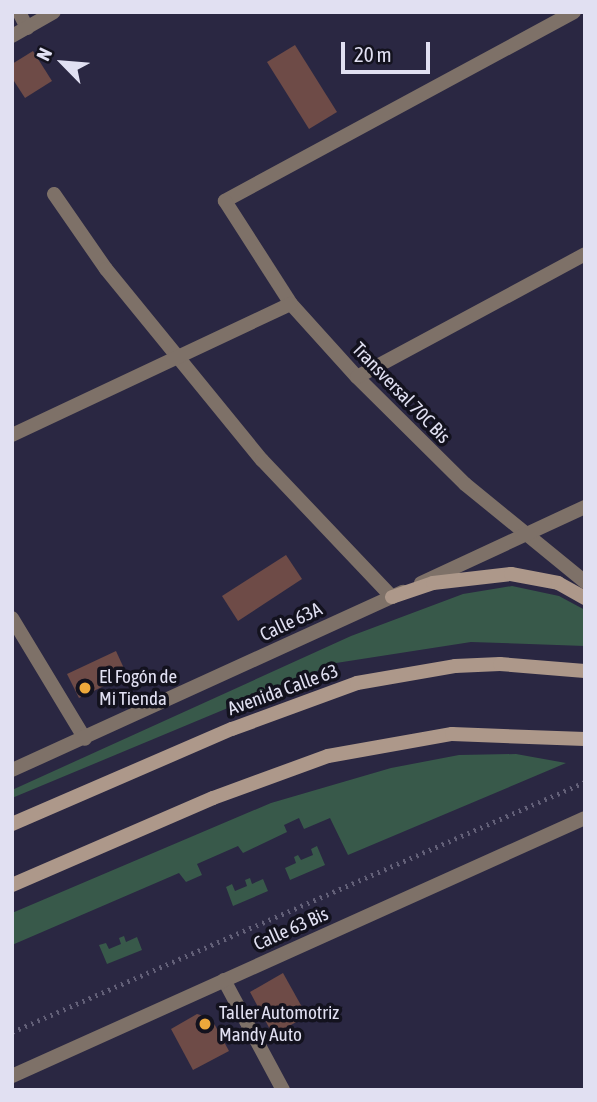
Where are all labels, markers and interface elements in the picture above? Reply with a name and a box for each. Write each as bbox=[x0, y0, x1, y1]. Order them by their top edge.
north arrow bbox=[28, 28, 98, 98]
scale bar bbox=[345, 28, 434, 72]
text: 20 m bbox=[354, 42, 392, 66]
text: N bbox=[32, 44, 56, 64]
street label: Transversal 70C Bis bbox=[347, 338, 455, 448]
street label: Calle 63A bbox=[256, 598, 326, 646]
street label: Avenida Calle 63 bbox=[225, 659, 341, 721]
place label: El Fogón de Mi Tienda bbox=[99, 666, 177, 710]
marker: El Fogón de Mi Tienda bbox=[77, 680, 93, 696]
street label: Calle 63 Bis bbox=[250, 903, 332, 955]
place label: Taller Automotriz Mandy Auto bbox=[219, 1002, 339, 1046]
marker: Taller Automotriz Mandy Auto bbox=[197, 1016, 213, 1032]

